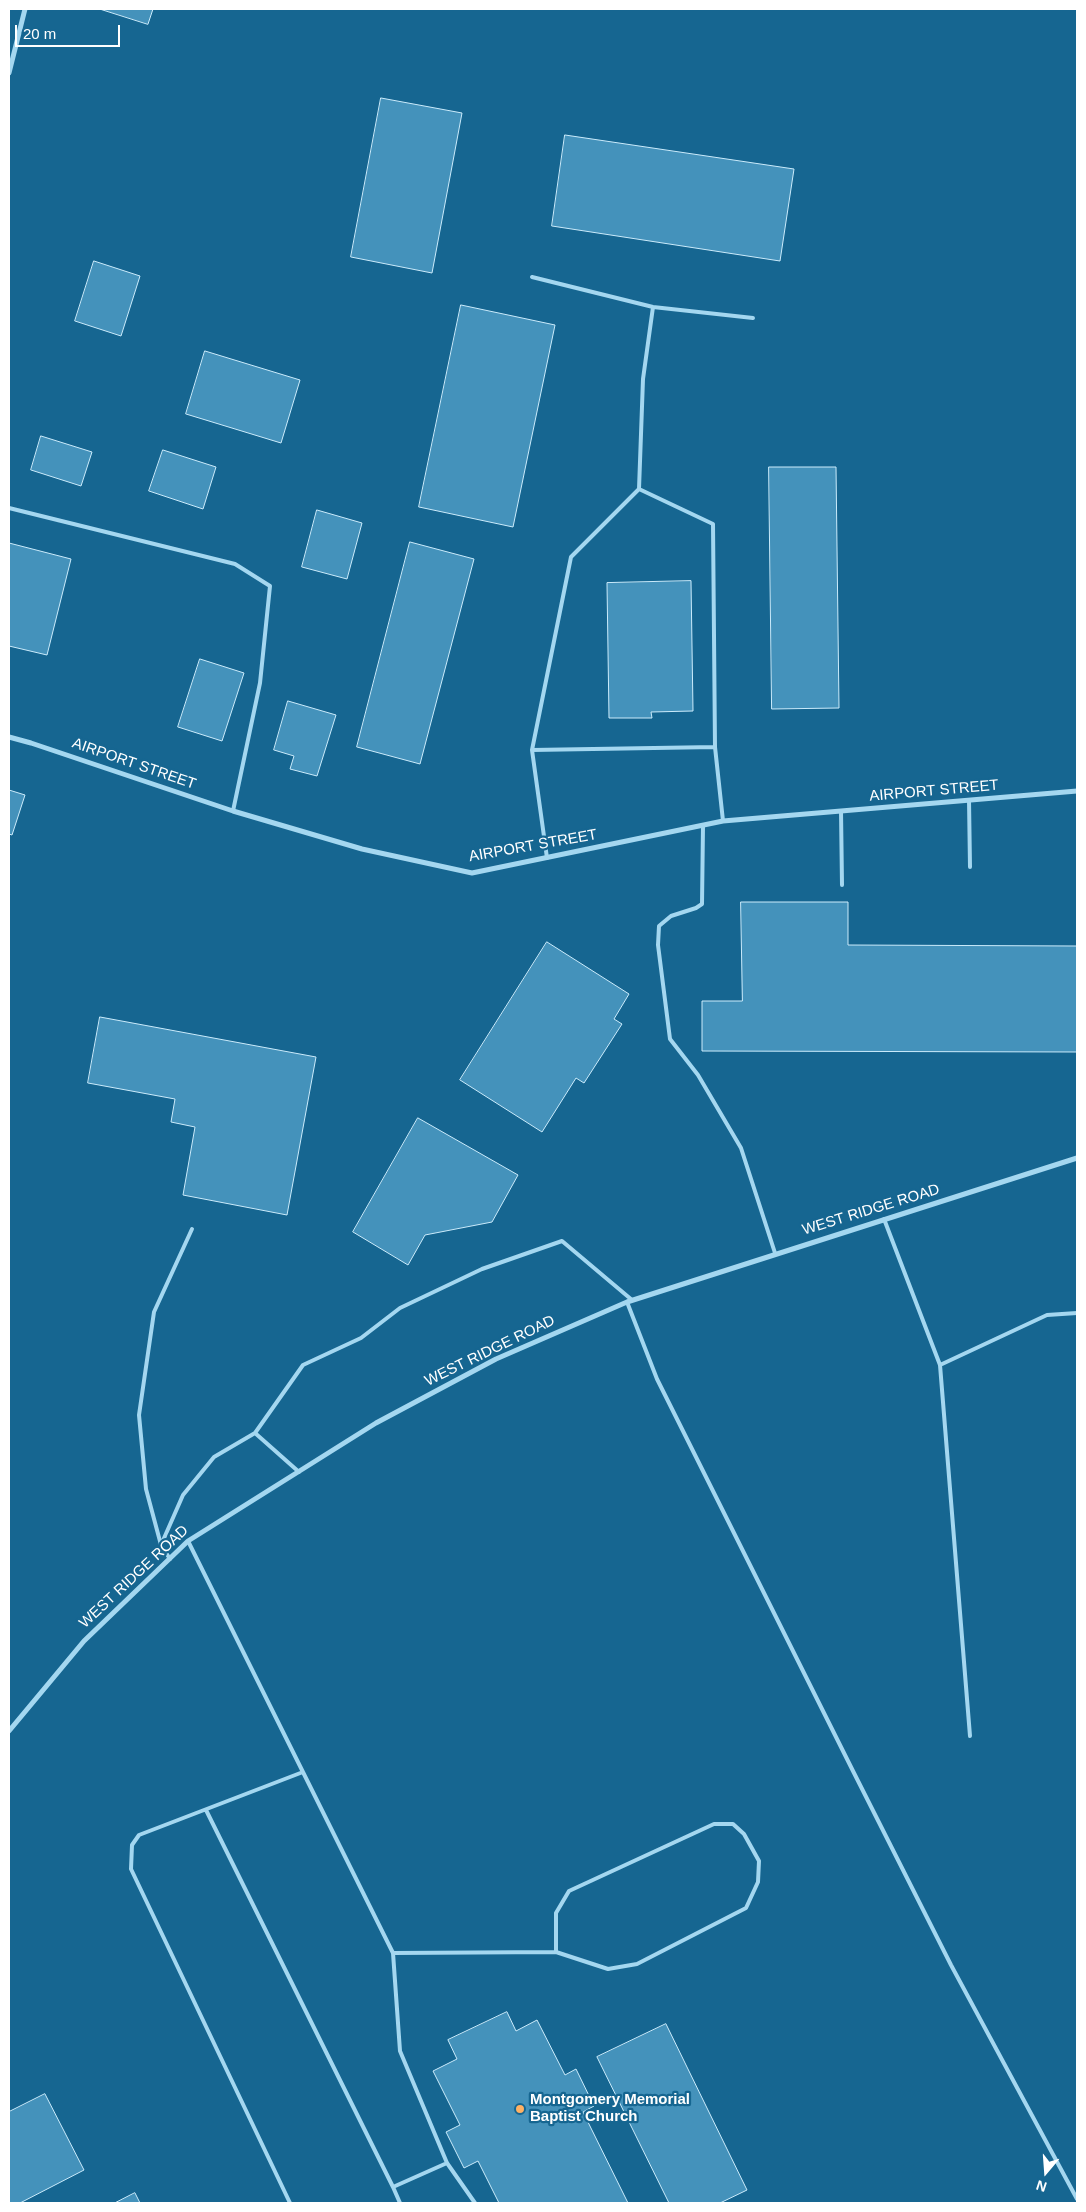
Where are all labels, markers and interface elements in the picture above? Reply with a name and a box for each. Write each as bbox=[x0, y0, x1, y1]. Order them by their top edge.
scale bar bbox=[18, 15, 122, 47]
text: 20 m bbox=[23, 25, 56, 42]
street label: AIRPORT STREET bbox=[70, 734, 198, 794]
street label: AIRPORT STREET bbox=[869, 776, 999, 806]
street label: AIRPORT STREET bbox=[468, 826, 598, 866]
street label: WEST RIDGE ROAD bbox=[800, 1181, 942, 1239]
street label: WEST RIDGE ROAD bbox=[422, 1312, 558, 1390]
street label: WEST RIDGE ROAD bbox=[76, 1522, 192, 1632]
place label: Montgomery Memorial Baptist Church bbox=[530, 2091, 690, 2126]
marker: Montgomery Memorial Baptist Church bbox=[514, 2103, 526, 2115]
north arrow bbox=[1021, 2147, 1071, 2197]
text: N bbox=[1034, 2177, 1049, 2195]

